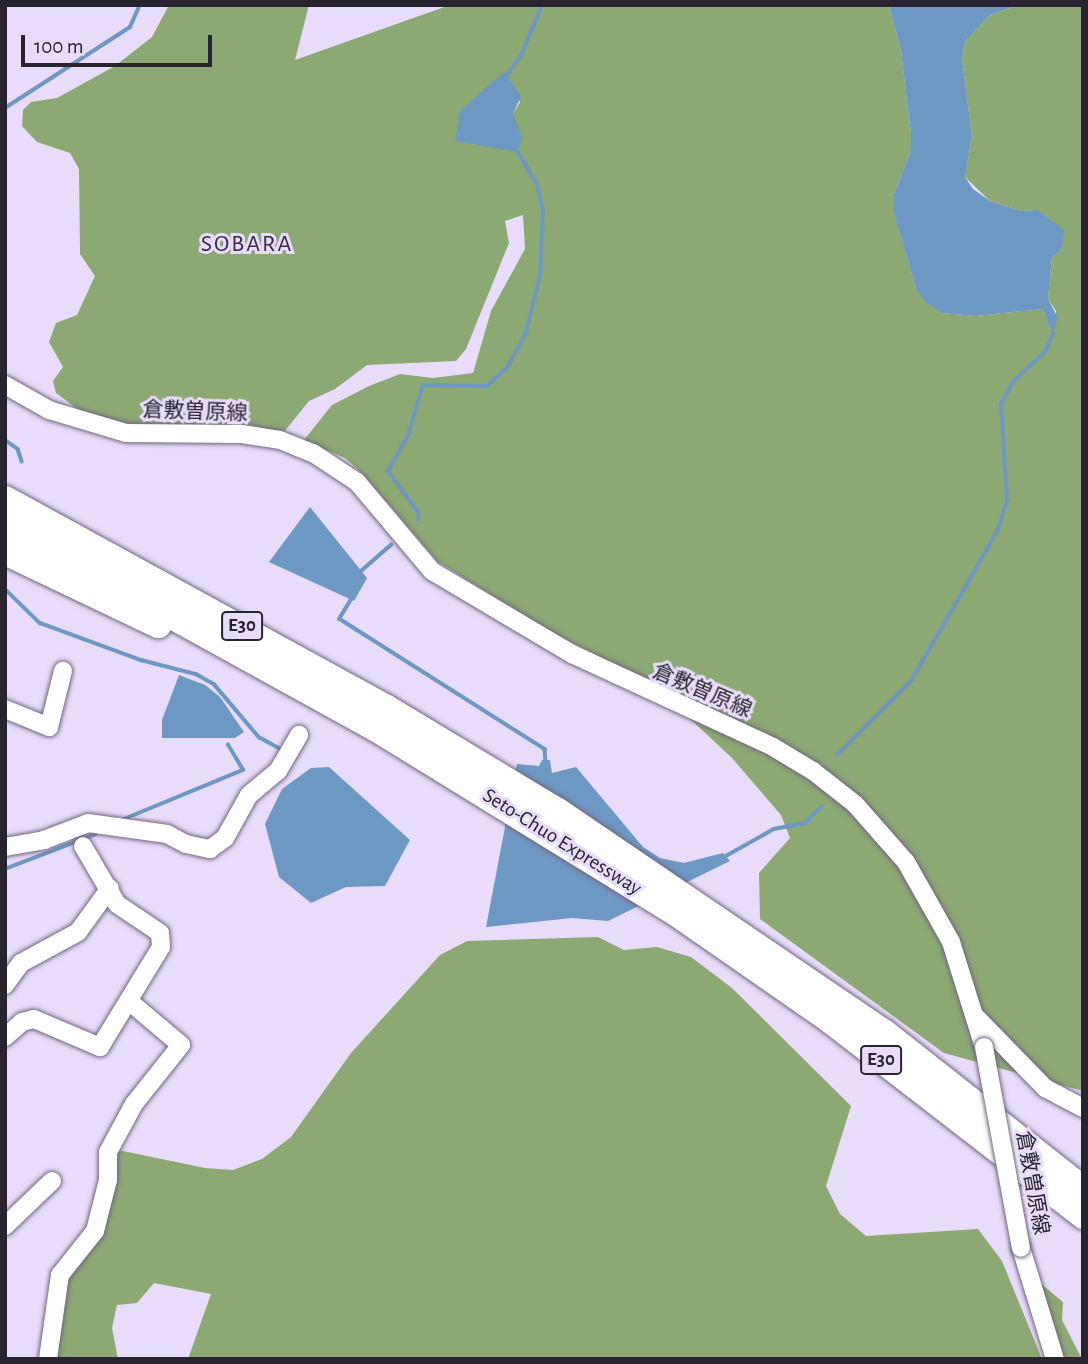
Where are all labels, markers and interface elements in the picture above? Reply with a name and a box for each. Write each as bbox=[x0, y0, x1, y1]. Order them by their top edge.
scale bar bbox=[24, 21, 215, 65]
text: 100 m bbox=[34, 36, 84, 57]
district label: SOBARA bbox=[201, 231, 293, 259]
street label: 倉敷曽原線 bbox=[142, 398, 248, 426]
road number: E30 bbox=[221, 610, 263, 642]
street label: 倉敷曽原線 bbox=[649, 659, 755, 723]
street label: Seto-Chuo Expressway bbox=[478, 783, 646, 901]
road number: E30 bbox=[860, 1044, 902, 1076]
street label: 倉敷曽原線 bbox=[1010, 1129, 1054, 1237]

